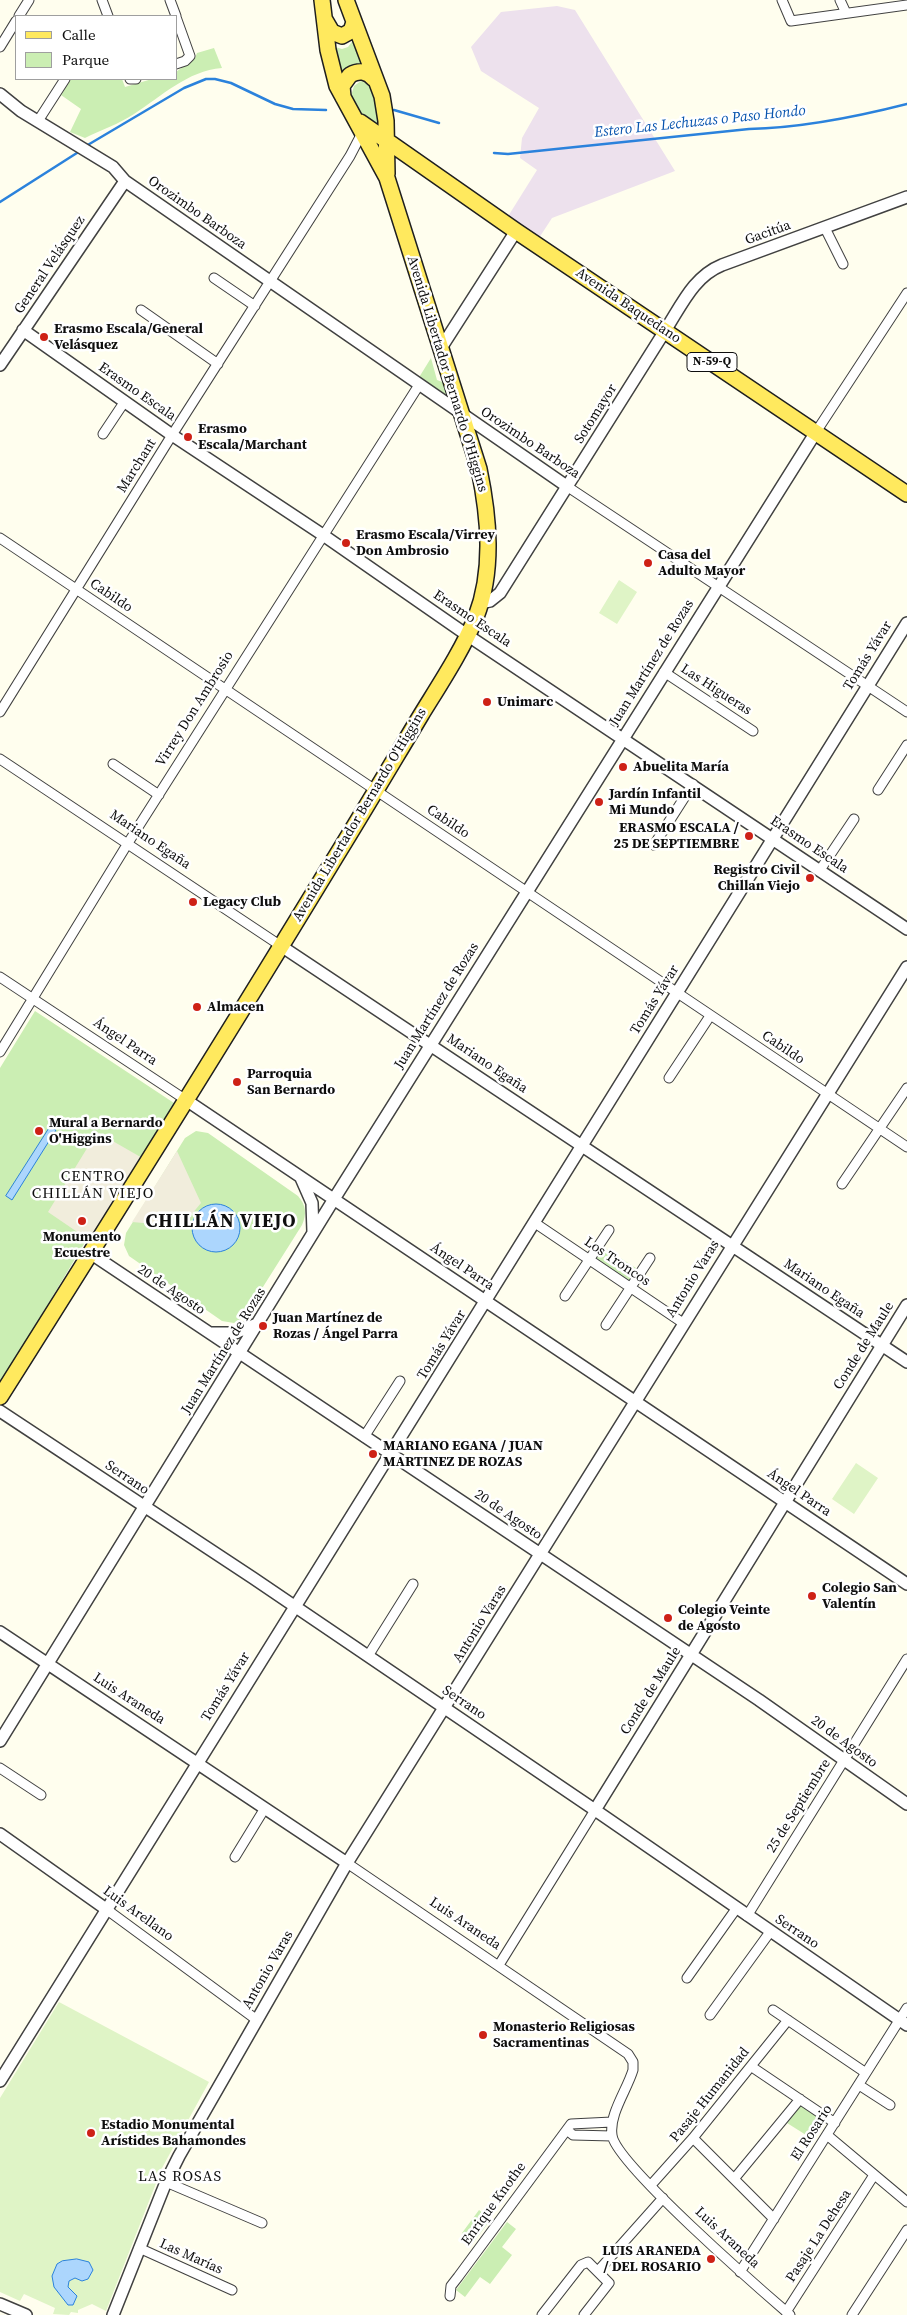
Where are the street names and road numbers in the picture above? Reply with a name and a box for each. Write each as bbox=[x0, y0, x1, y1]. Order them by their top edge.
street label: Orozimbo Barboza bbox=[144, 173, 250, 253]
street label: General Velásquez bbox=[11, 213, 89, 317]
street label: Gacitúa bbox=[743, 217, 793, 249]
street label: Avenida Libertador Bernardo O'Higgins bbox=[403, 254, 491, 494]
street label: Avenida Baquedano bbox=[572, 265, 684, 347]
road number: N-59-Q bbox=[687, 352, 737, 372]
street label: Erasmo Escala bbox=[95, 359, 179, 425]
street label: Sotomayor bbox=[571, 381, 621, 447]
street label: Orozimbo Barboza bbox=[477, 403, 583, 483]
street label: Marchant bbox=[114, 436, 160, 496]
street label: Cabildo bbox=[86, 576, 136, 616]
street label: Erasmo Escala bbox=[430, 587, 514, 651]
street label: Juan Martínez de Rozas bbox=[606, 597, 698, 729]
street label: Tomás Yávar bbox=[840, 618, 896, 694]
street label: Virrey Don Ambrosio bbox=[153, 648, 237, 770]
street label: Las Higueras bbox=[677, 661, 755, 719]
street label: Avenida Libertador Bernardo O'Higgins bbox=[289, 705, 431, 925]
street label: Cabildo bbox=[423, 802, 473, 842]
street label: Mariano Egaña bbox=[106, 807, 194, 873]
street label: Erasmo Escala bbox=[767, 813, 851, 877]
street label: Juan Martínez de Rozas bbox=[391, 940, 483, 1072]
street label: Tomás Yávar bbox=[627, 962, 683, 1038]
street label: Ángel Parra bbox=[90, 1015, 160, 1069]
street label: Cabildo bbox=[758, 1028, 808, 1068]
street label: Mariano Egaña bbox=[443, 1031, 531, 1097]
street label: Los Troncos bbox=[581, 1234, 653, 1290]
street label: Antonio Varas bbox=[663, 1237, 723, 1321]
street label: Ángel Parra bbox=[427, 1240, 497, 1294]
street label: Mariano Egaña bbox=[780, 1256, 868, 1322]
street label: 20 de Agosto bbox=[134, 1261, 208, 1319]
street label: Juan Martínez de Rozas bbox=[178, 1285, 270, 1417]
street label: Conde de Maule bbox=[830, 1299, 898, 1393]
street label: Tomás Yávar bbox=[414, 1307, 470, 1383]
street label: Serrano bbox=[102, 1457, 152, 1499]
street label: Ángel Parra bbox=[764, 1466, 834, 1520]
street label: 20 de Agosto bbox=[471, 1486, 545, 1544]
street label: Antonio Varas bbox=[450, 1582, 510, 1666]
street label: Conde de Maule bbox=[617, 1644, 685, 1738]
street label: Tomás Yávar bbox=[198, 1649, 254, 1725]
street label: Luis Araneda bbox=[90, 1670, 168, 1728]
street label: Serrano bbox=[439, 1682, 489, 1724]
street label: 20 de Agosto bbox=[808, 1712, 880, 1772]
street label: 25 de Septiembre bbox=[763, 1756, 835, 1856]
street label: Luis Arellano bbox=[99, 1883, 177, 1945]
street label: Luis Araneda bbox=[426, 1894, 504, 1954]
street label: Serrano bbox=[772, 1911, 822, 1953]
street label: Antonio Varas bbox=[239, 1928, 297, 2012]
street label: Pasaje Humanidad bbox=[667, 2044, 753, 2146]
street label: El Rosario bbox=[788, 2102, 836, 2164]
street label: Enrique Knothe bbox=[458, 2159, 530, 2249]
street label: Pasaje La Dehesa bbox=[783, 2186, 855, 2286]
street label: Luis Araneda bbox=[691, 2204, 763, 2272]
street label: Las Marías bbox=[157, 2236, 225, 2278]

